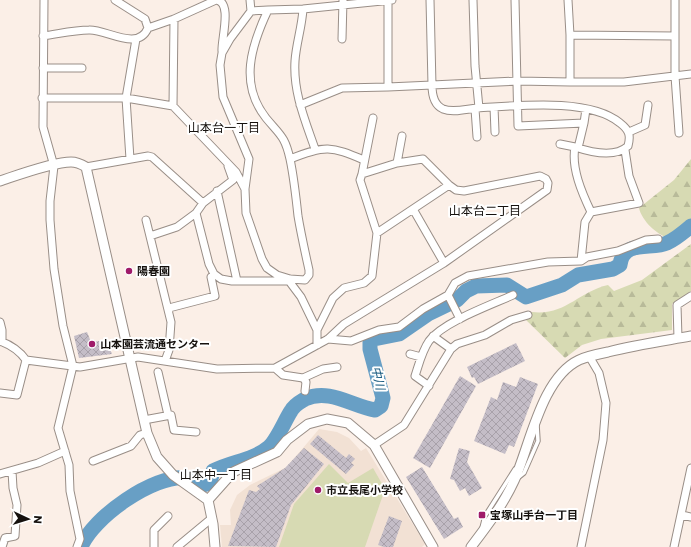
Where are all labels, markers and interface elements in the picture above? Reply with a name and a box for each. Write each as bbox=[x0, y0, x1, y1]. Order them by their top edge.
district label: 山本台一丁目 bbox=[188, 119, 260, 136]
district label: 山本台二丁目 bbox=[449, 202, 521, 219]
place label: 陽春園 bbox=[137, 263, 170, 279]
marker: 陽春園 bbox=[124, 266, 134, 276]
place label: 山本園芸流通センター bbox=[100, 336, 210, 352]
marker: 山本園芸流通センター bbox=[87, 339, 97, 349]
water label: 中川 bbox=[368, 364, 390, 393]
district label: 山本中一丁目 bbox=[180, 466, 252, 483]
place label: 市立長尾小学校 bbox=[326, 482, 403, 498]
marker: 市立長尾小学校 bbox=[313, 485, 323, 495]
north arrow bbox=[8, 499, 48, 539]
place label: 宝塚山手台一丁目 bbox=[490, 507, 578, 523]
marker: 宝塚山手台一丁目 bbox=[477, 510, 487, 520]
text: N bbox=[30, 515, 46, 524]

